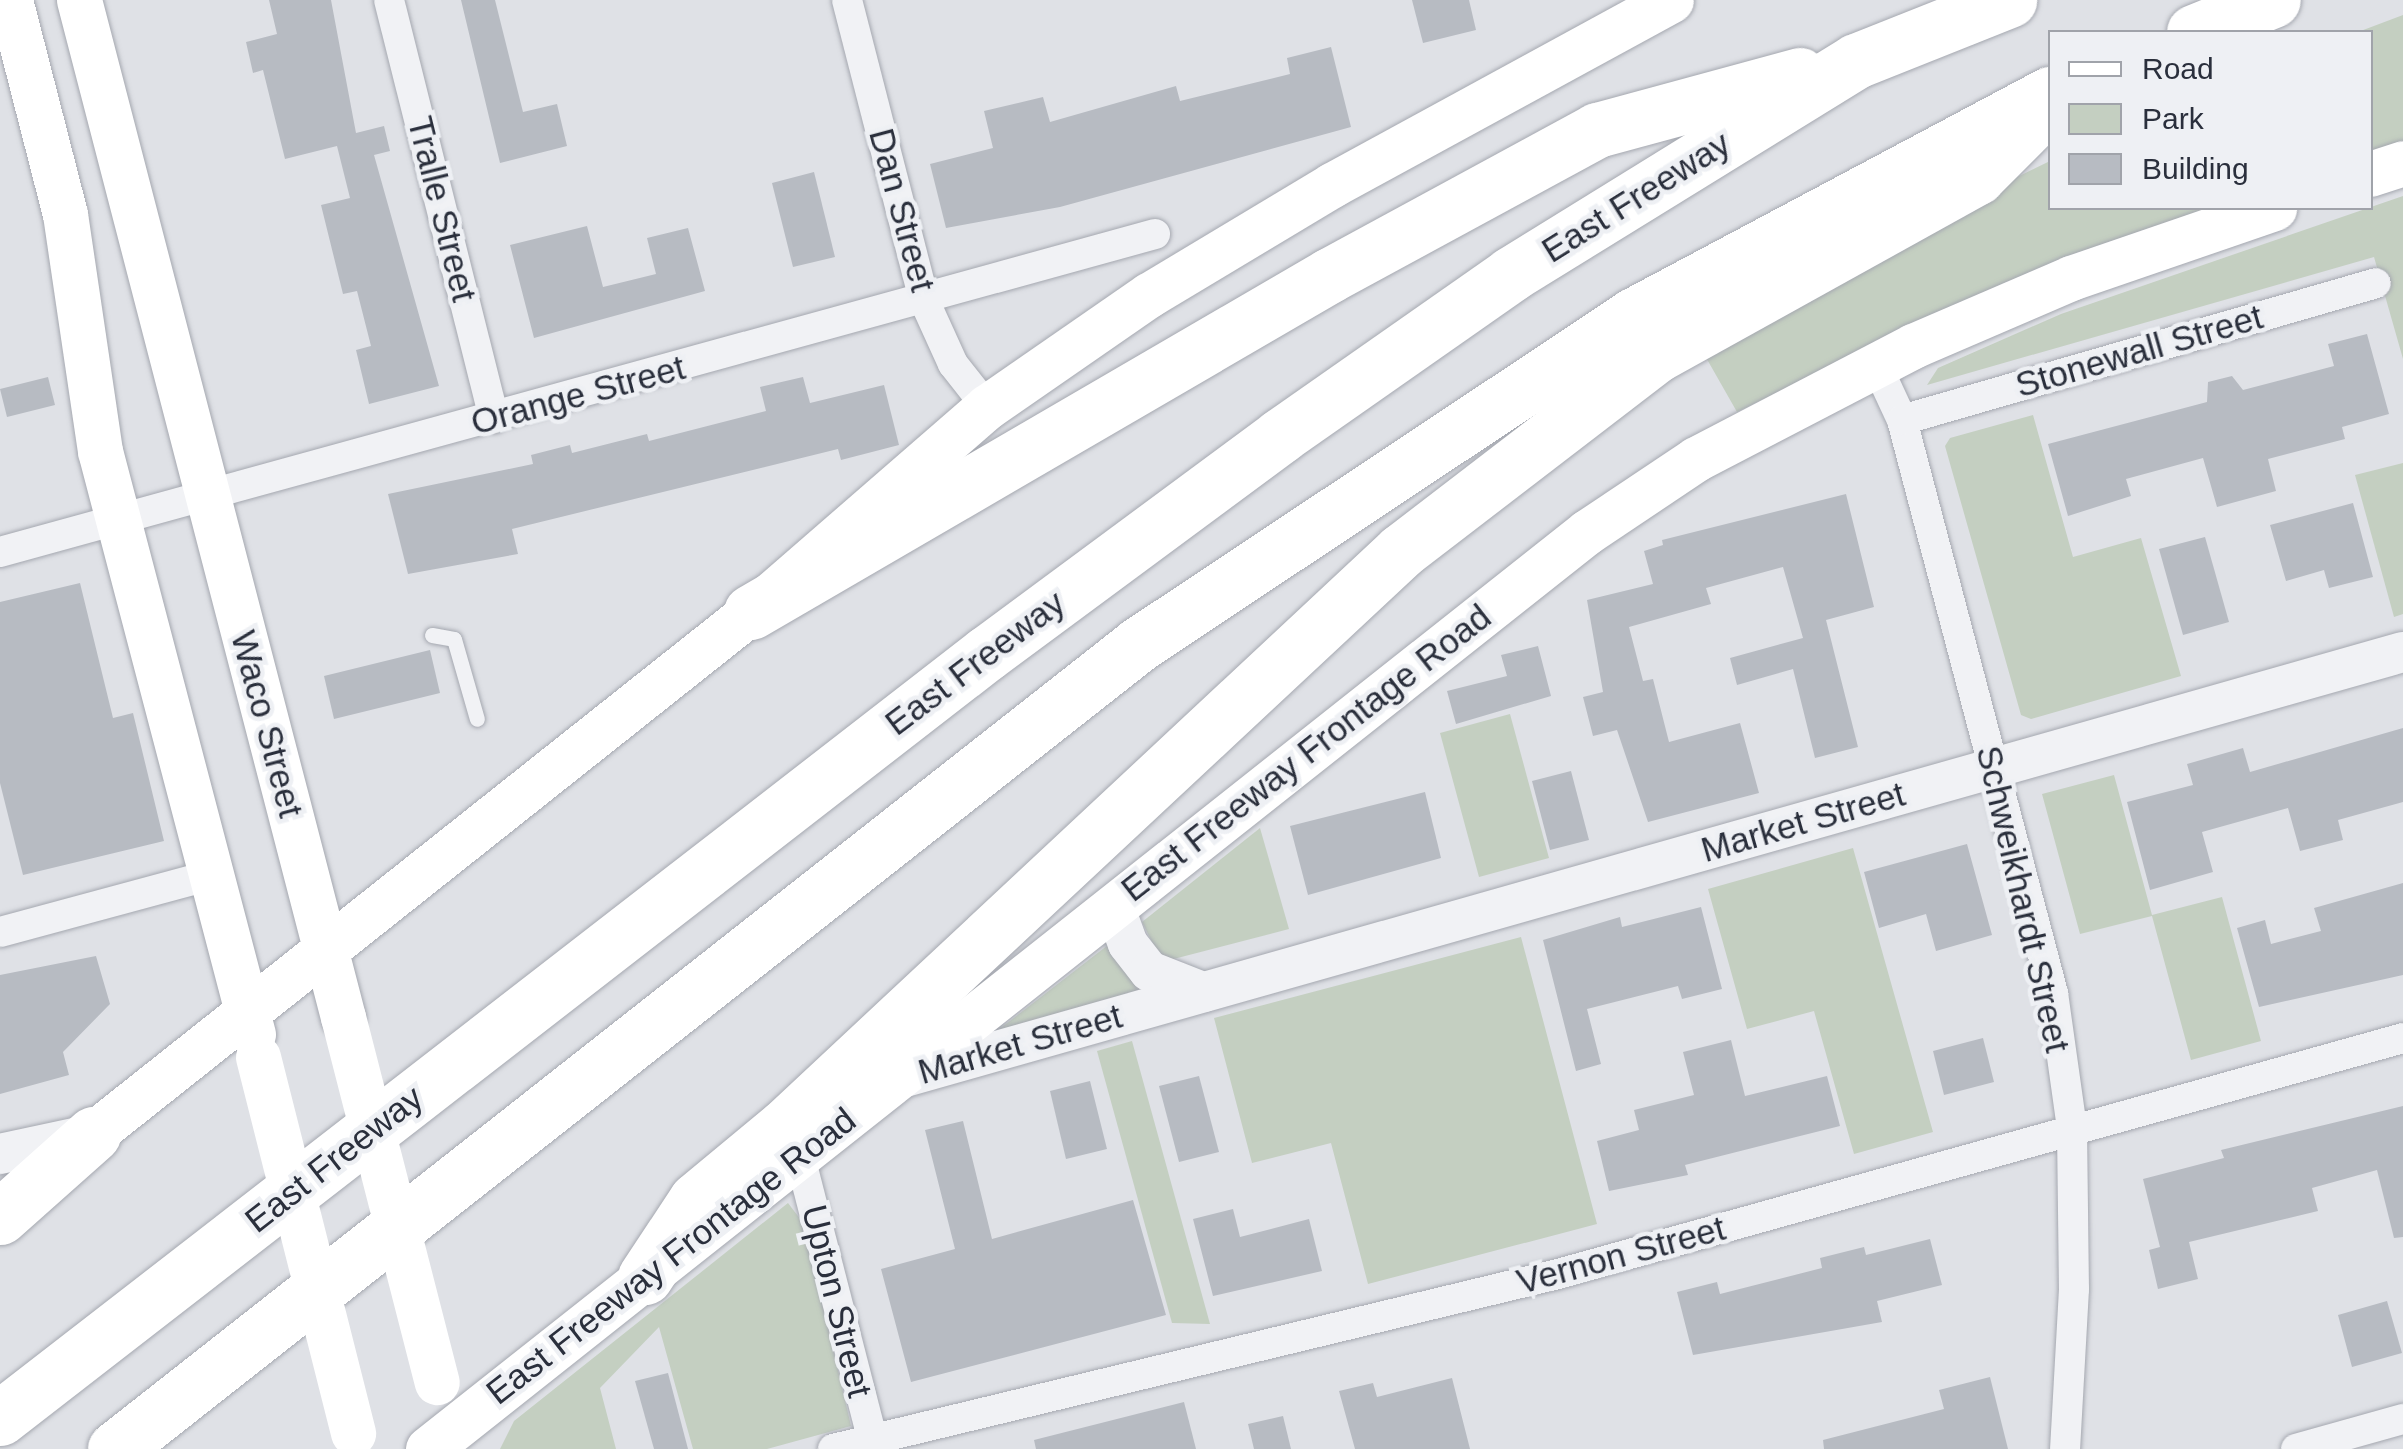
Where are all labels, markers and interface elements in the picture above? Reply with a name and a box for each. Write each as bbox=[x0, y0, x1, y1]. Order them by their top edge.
legend bbox=[2048, 30, 2373, 210]
text: Road bbox=[2142, 52, 2214, 85]
text: Park bbox=[2142, 102, 2204, 135]
street label: Tralle Street bbox=[399, 112, 485, 306]
street label: East Freeway bbox=[1534, 122, 1738, 272]
street label: Dan Street bbox=[860, 124, 944, 296]
text: Building bbox=[2142, 152, 2249, 185]
street label: Stonewall Street bbox=[2011, 296, 2267, 406]
street label: Orange Street bbox=[466, 346, 690, 444]
street label: East Freeway bbox=[877, 582, 1073, 744]
street label: East Freeway Frontage Road bbox=[1113, 596, 1499, 910]
street label: Waco Street bbox=[222, 626, 312, 822]
street label: Schweikhardt Street bbox=[1967, 742, 2079, 1056]
street label: Market Street bbox=[1696, 773, 1910, 871]
street label: Market Street bbox=[913, 995, 1127, 1093]
street label: East Freeway bbox=[237, 1077, 431, 1241]
street label: East Freeway Frontage Road bbox=[478, 1099, 864, 1413]
street label: Upton Street bbox=[793, 1201, 881, 1401]
street label: Vernon Street bbox=[1512, 1207, 1730, 1303]

